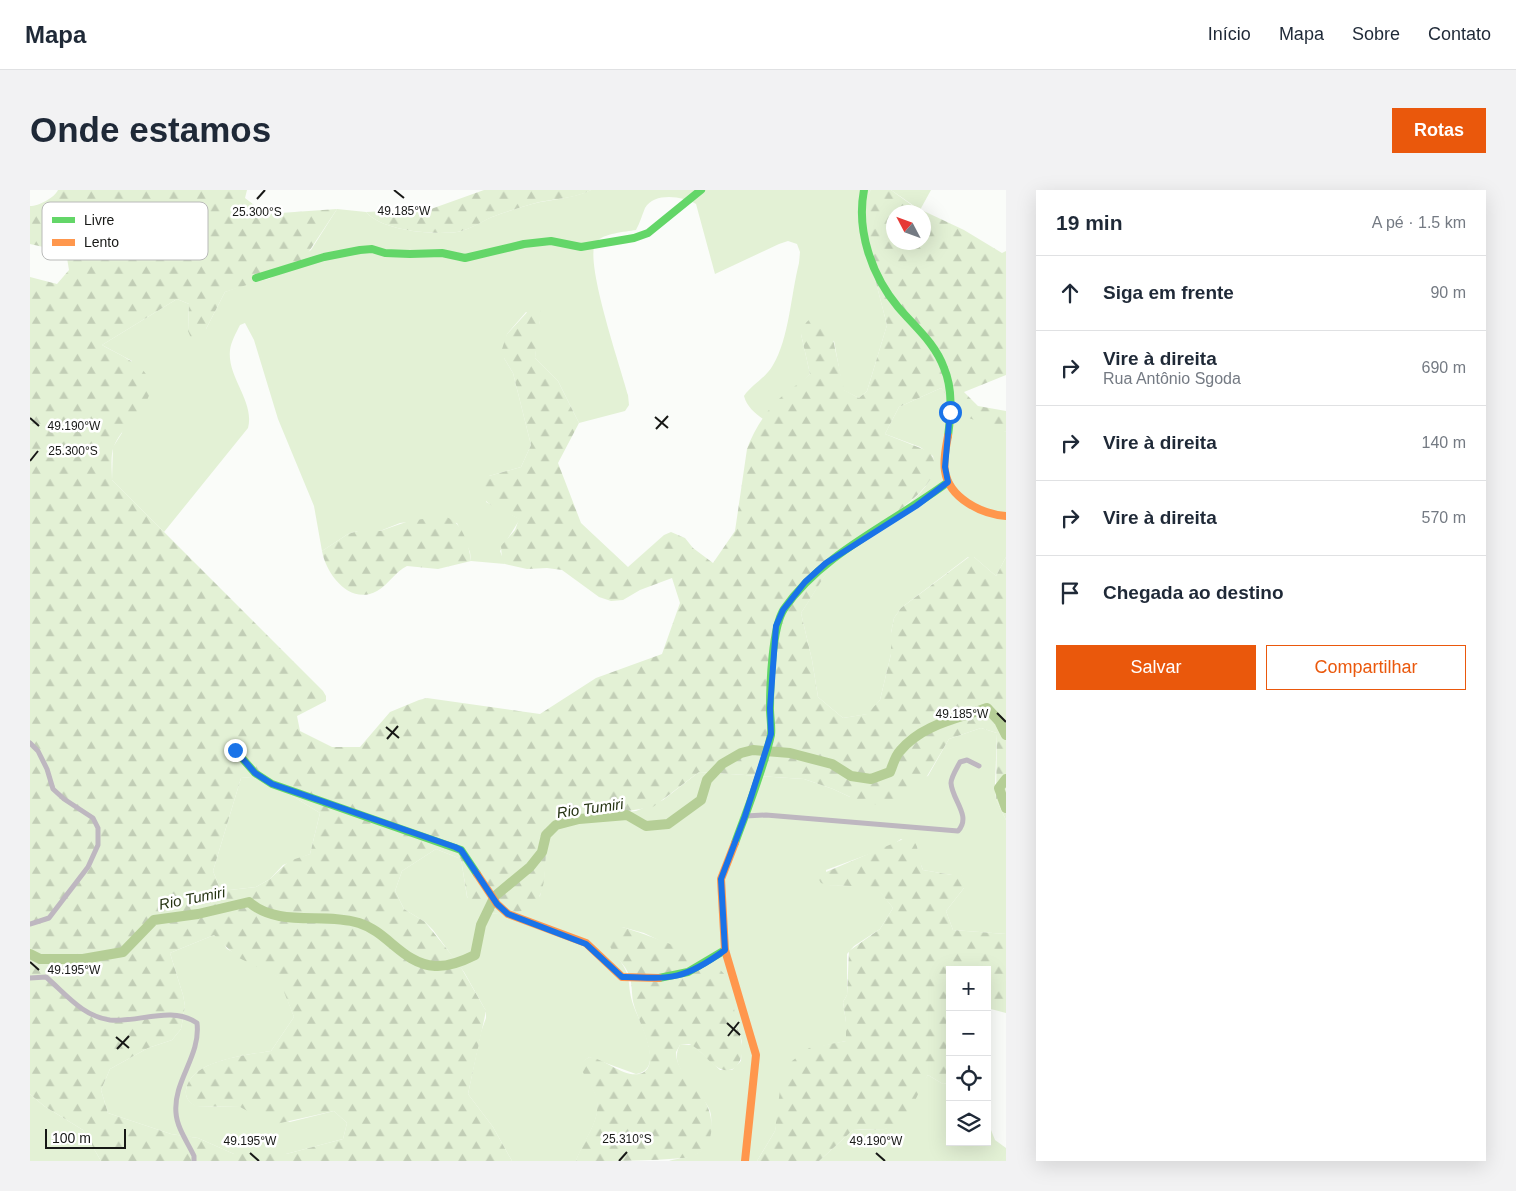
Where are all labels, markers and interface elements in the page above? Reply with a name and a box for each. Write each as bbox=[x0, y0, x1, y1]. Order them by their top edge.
text: Mapa bbox=[25, 21, 86, 48]
text: Início bbox=[1208, 24, 1251, 44]
text: Mapa bbox=[1279, 24, 1324, 44]
text: Sobre bbox=[1352, 24, 1400, 44]
text: Contato bbox=[1428, 24, 1491, 44]
button: Rotas bbox=[1392, 108, 1486, 153]
text: Onde estamos bbox=[30, 110, 271, 149]
legend bbox=[42, 202, 208, 260]
text: 49.185°W bbox=[378, 204, 431, 218]
text: 25.300°S bbox=[232, 205, 282, 219]
north arrow bbox=[886, 205, 931, 250]
text: 19 min bbox=[1056, 211, 1123, 234]
text: Livre bbox=[84, 212, 115, 228]
text: A pé · 1.5 km bbox=[1372, 214, 1466, 231]
text: Lento bbox=[84, 234, 119, 250]
icon: ahead bbox=[1056, 279, 1084, 307]
text: Siga em frente bbox=[1103, 282, 1234, 303]
text: 90 m bbox=[1430, 284, 1466, 301]
text: Vire à direita bbox=[1103, 348, 1217, 369]
icon: right bbox=[1056, 354, 1084, 382]
text: 690 m bbox=[1422, 359, 1466, 376]
text: Rua Antônio Sgoda bbox=[1103, 370, 1241, 387]
route start bbox=[939, 401, 962, 424]
text: 49.190°W bbox=[48, 419, 101, 433]
icon: right bbox=[1056, 429, 1084, 457]
text: Vire à direita bbox=[1103, 432, 1217, 453]
text: 140 m bbox=[1422, 434, 1466, 451]
text: 25.300°S bbox=[48, 444, 98, 458]
icon: right bbox=[1056, 504, 1084, 532]
text: Vire à direita bbox=[1103, 507, 1217, 528]
text: 570 m bbox=[1422, 509, 1466, 526]
icon: arrive bbox=[1056, 579, 1084, 607]
text: Chegada ao destino bbox=[1103, 582, 1284, 603]
button: Salvar bbox=[1056, 645, 1256, 690]
button: Compartilhar bbox=[1266, 645, 1466, 690]
text: 49.185°W bbox=[936, 707, 989, 721]
route end bbox=[224, 739, 247, 762]
water label: Rio Tumiri bbox=[556, 795, 625, 821]
water label: Rio Tumiri bbox=[157, 883, 227, 913]
text: 49.195°W bbox=[48, 963, 101, 977]
map controls bbox=[946, 966, 991, 1146]
button: + bbox=[946, 966, 991, 1011]
button: − bbox=[946, 1011, 991, 1056]
button: locate bbox=[946, 1056, 991, 1101]
button: layers bbox=[946, 1101, 991, 1146]
scale bar bbox=[45, 1126, 126, 1149]
text: 100 m bbox=[52, 1130, 91, 1146]
text: 25.310°S bbox=[602, 1132, 652, 1146]
text: 49.195°W bbox=[224, 1134, 277, 1148]
text: 49.190°W bbox=[850, 1134, 903, 1148]

